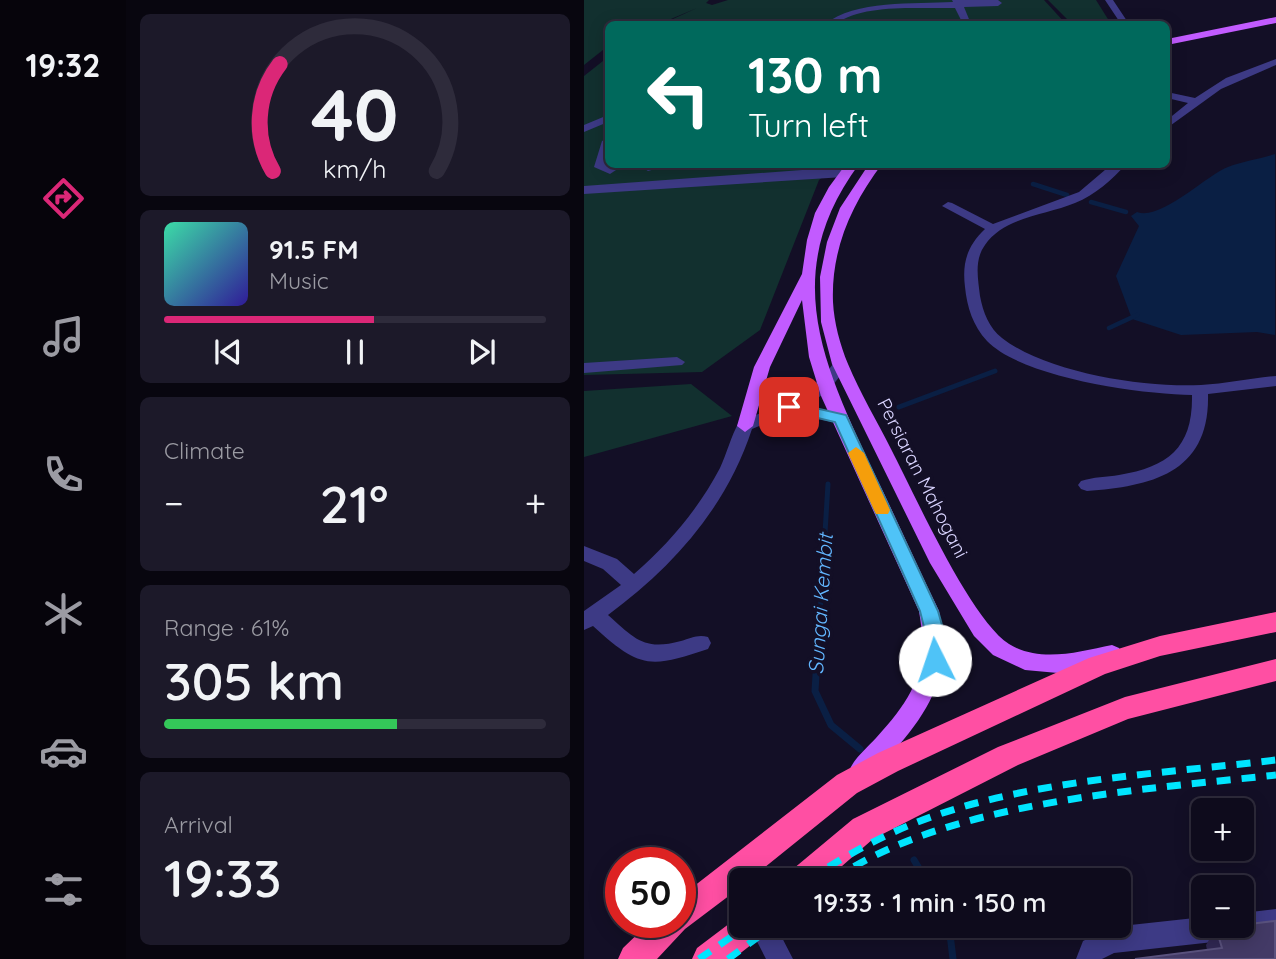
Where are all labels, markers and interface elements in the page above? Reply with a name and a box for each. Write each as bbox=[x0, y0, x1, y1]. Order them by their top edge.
text: 130 m bbox=[748, 44, 882, 105]
text: 19:32 bbox=[26, 45, 100, 85]
icon: left bbox=[633, 49, 724, 140]
text: 40 bbox=[311, 68, 399, 159]
text: Turn left bbox=[748, 105, 869, 145]
text: km/h bbox=[323, 153, 387, 184]
icon: directions bbox=[39, 174, 88, 223]
text: 91.5 FM bbox=[269, 233, 359, 266]
text: Music bbox=[269, 266, 329, 295]
icon: music bbox=[39, 312, 88, 361]
icon: previous bbox=[209, 333, 247, 371]
icon: pause bbox=[336, 333, 374, 371]
icon: next bbox=[463, 333, 501, 371]
pin bbox=[759, 377, 819, 437]
icon: arrive bbox=[770, 388, 808, 426]
street label: Persiaran Mahogani bbox=[872, 394, 974, 562]
text: Climate bbox=[164, 436, 245, 465]
icon: phone bbox=[39, 450, 88, 499]
text: 21° bbox=[320, 471, 388, 536]
text: − bbox=[164, 479, 184, 527]
text: + bbox=[525, 479, 546, 527]
water label: Sungai Kembit bbox=[802, 530, 838, 675]
icon: climate bbox=[39, 589, 88, 638]
text: Range · 61% bbox=[164, 613, 289, 642]
position arrow bbox=[898, 623, 972, 697]
text: 305 km bbox=[164, 648, 344, 713]
icon: car bbox=[39, 727, 88, 776]
map controls bbox=[1191, 798, 1254, 938]
button: + bbox=[1191, 798, 1254, 861]
text: Arrival bbox=[164, 810, 233, 839]
text: 19:33 bbox=[164, 845, 281, 910]
speed limit sign: 50 bbox=[605, 847, 696, 938]
icon: filters bbox=[39, 865, 88, 914]
button: − bbox=[1191, 875, 1254, 938]
text: 19:33 · 1 min · 150 m bbox=[814, 886, 1046, 919]

